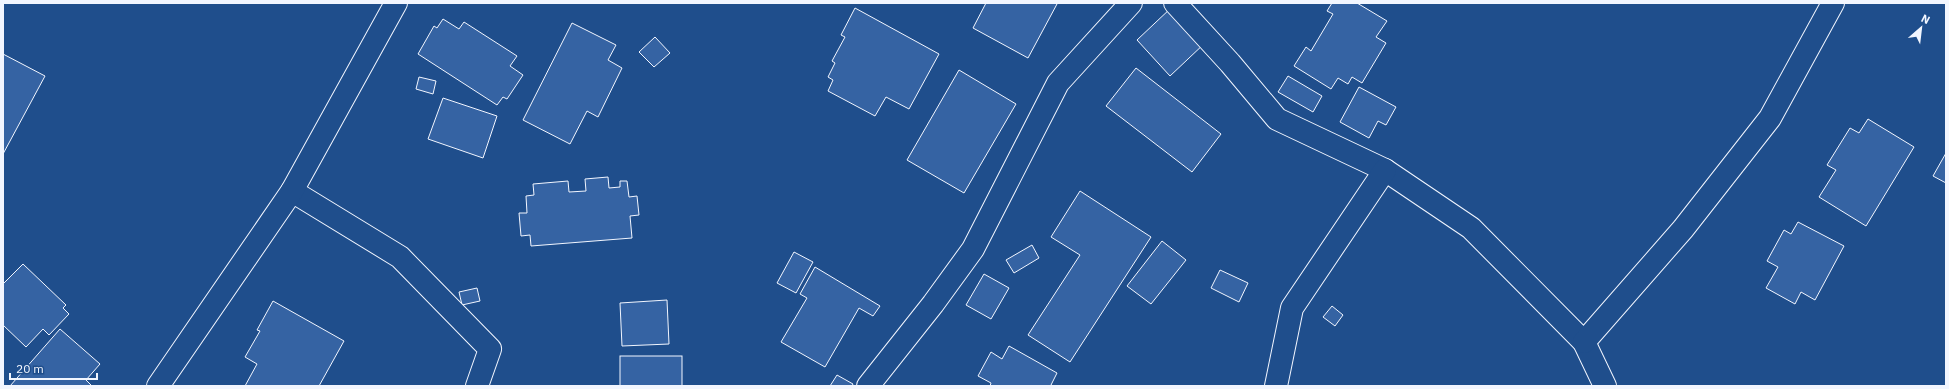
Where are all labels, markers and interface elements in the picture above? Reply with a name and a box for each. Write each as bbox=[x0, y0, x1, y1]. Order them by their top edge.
north arrow bbox=[1901, 8, 1941, 48]
text: N bbox=[1919, 11, 1933, 27]
scale bar bbox=[10, 355, 97, 381]
text: 20 m bbox=[16, 361, 44, 376]

